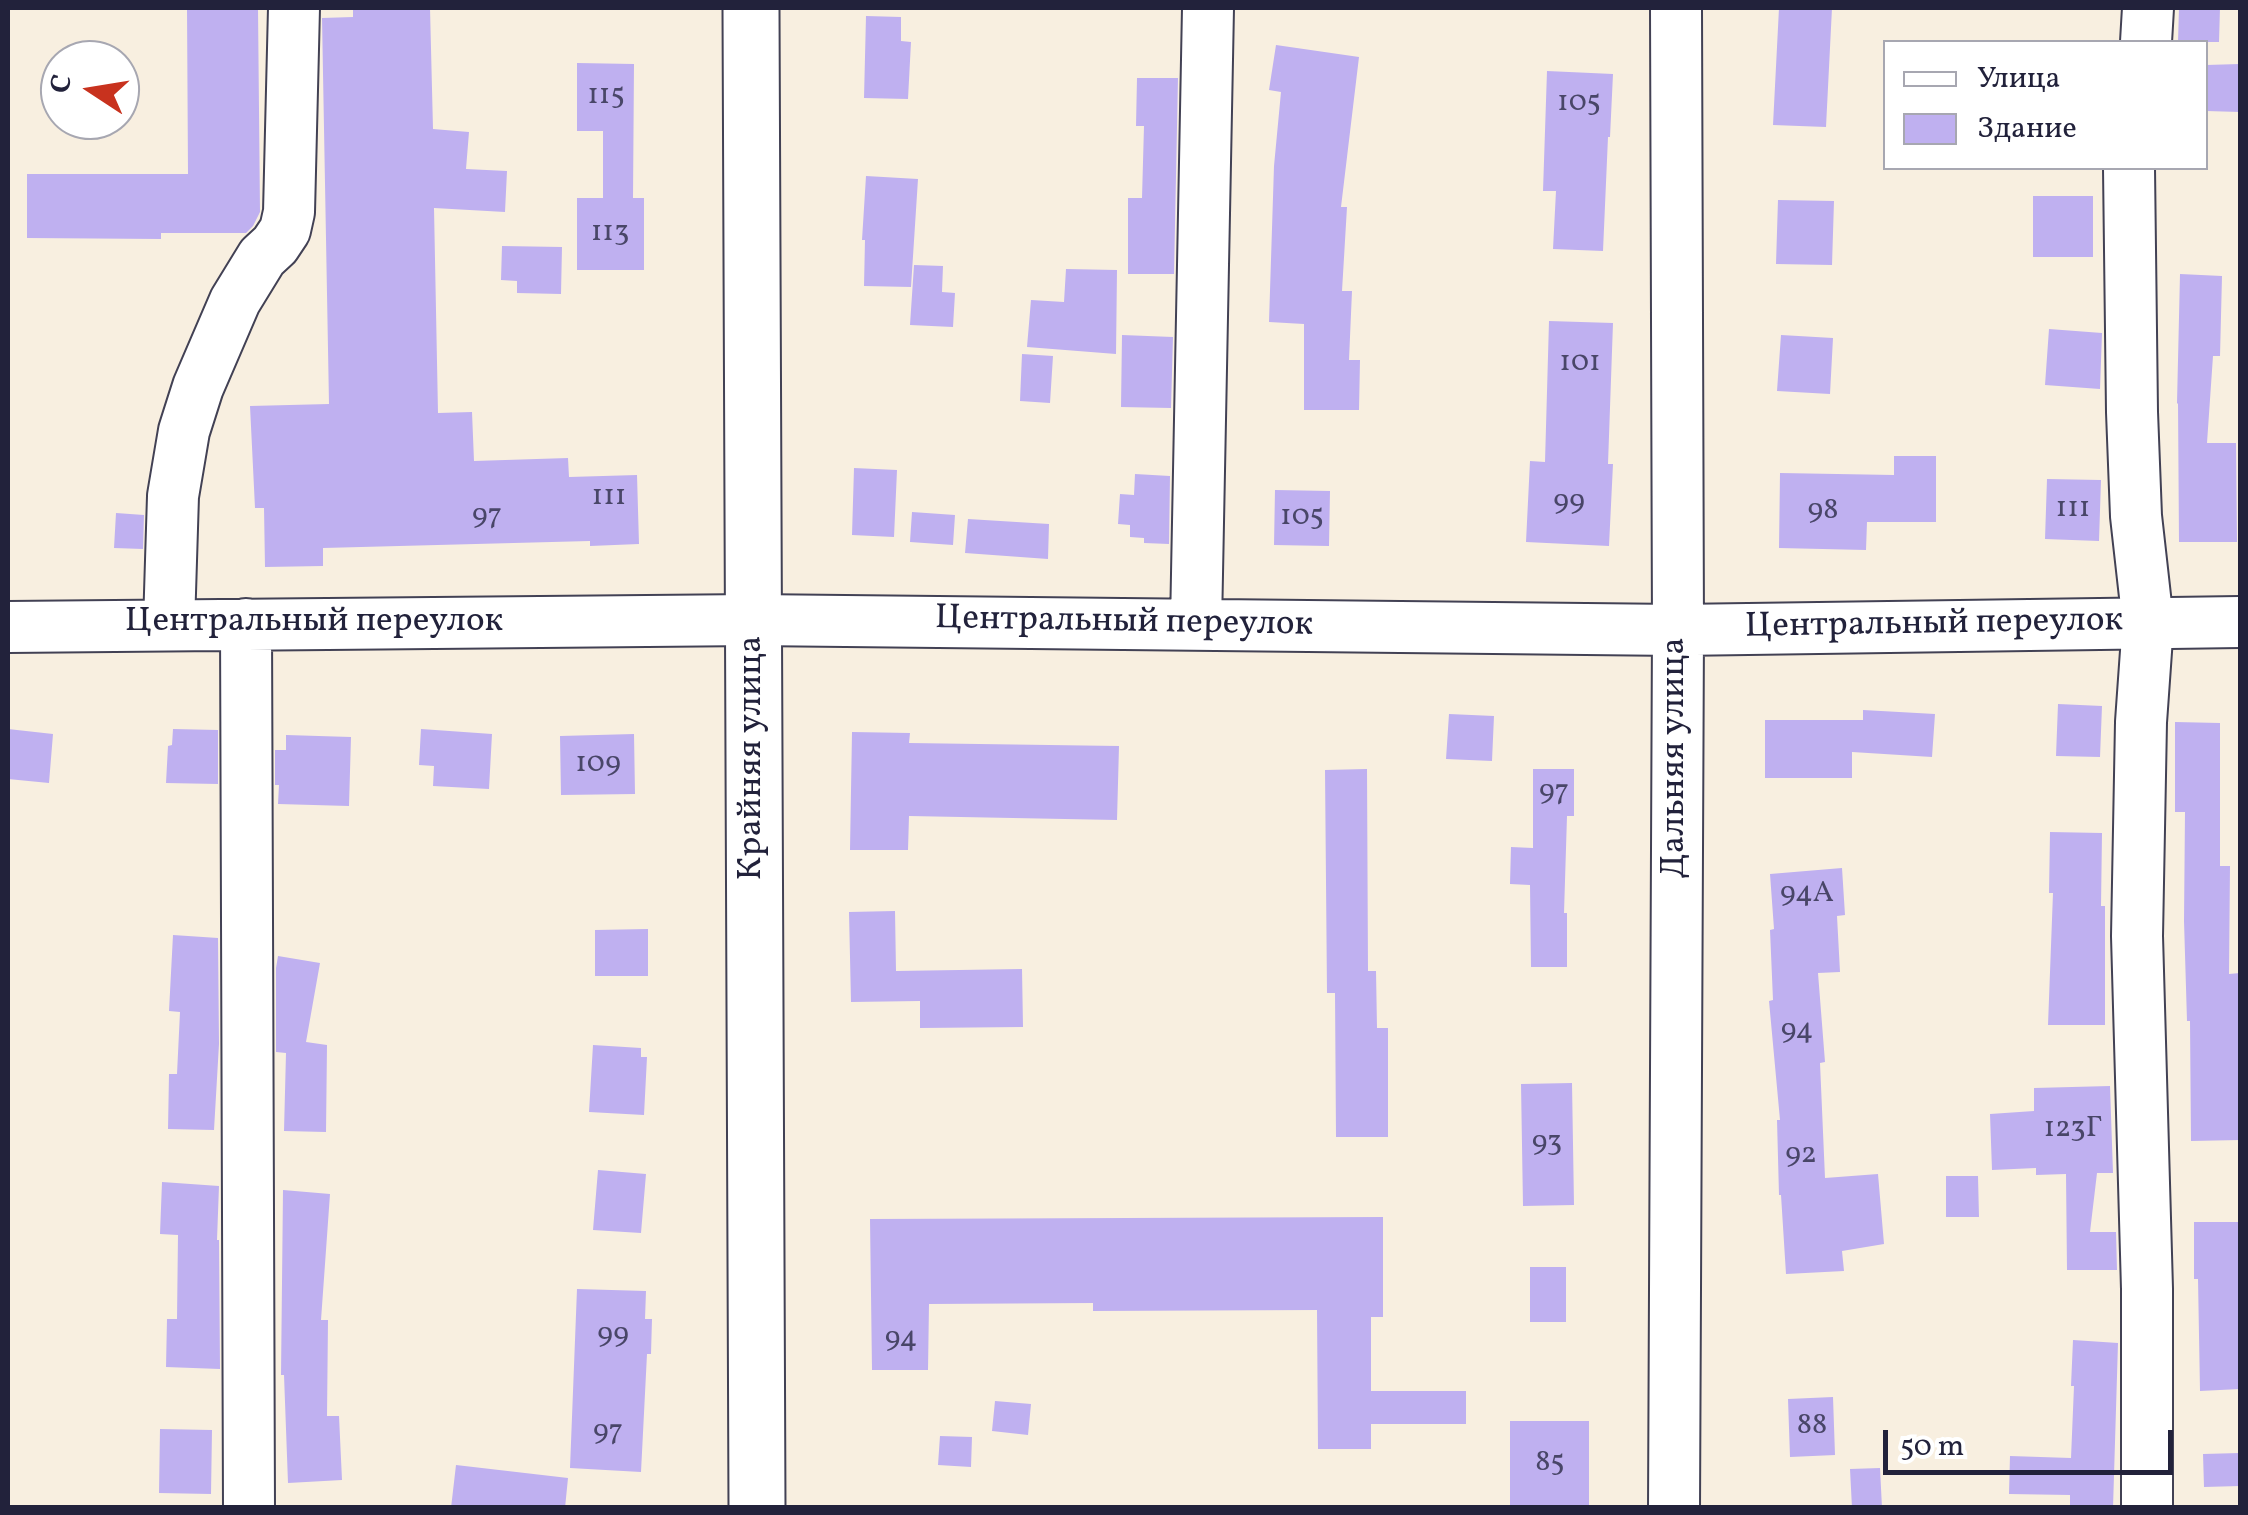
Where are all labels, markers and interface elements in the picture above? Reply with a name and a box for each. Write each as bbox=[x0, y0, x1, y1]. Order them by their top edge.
north arrow bbox=[40, 40, 140, 140]
legend bbox=[1883, 40, 2208, 170]
text: Улица bbox=[1977, 58, 2060, 100]
text: С bbox=[41, 71, 83, 97]
house number: 115 bbox=[587, 79, 625, 115]
house number: 105 bbox=[1557, 86, 1601, 122]
text: Здание bbox=[1977, 108, 2077, 150]
house number: 113 bbox=[591, 216, 629, 252]
house number: 101 bbox=[1559, 346, 1601, 382]
house number: 111 bbox=[592, 480, 626, 516]
house number: 99 bbox=[1553, 485, 1585, 521]
house number: 111 bbox=[2056, 492, 2090, 528]
house number: 98 bbox=[1808, 494, 1838, 530]
house number: 97 bbox=[472, 499, 502, 535]
house number: 105 bbox=[1280, 500, 1324, 536]
street label: Центральный переулок bbox=[935, 600, 1313, 648]
street label: Центральный переулок bbox=[1745, 602, 2123, 650]
street label: Центральный переулок bbox=[125, 603, 503, 645]
street label: Крайняя улица bbox=[733, 636, 775, 880]
street label: Дальняя улица bbox=[1656, 637, 1698, 879]
house number: 109 bbox=[575, 747, 621, 783]
house number: 97 bbox=[1539, 775, 1569, 811]
house number: 94А bbox=[1780, 877, 1834, 913]
house number: 94 bbox=[1781, 1014, 1813, 1050]
house number: 123Г bbox=[2043, 1112, 2103, 1148]
house number: 93 bbox=[1532, 1126, 1562, 1162]
house number: 92 bbox=[1785, 1138, 1817, 1174]
house number: 99 bbox=[597, 1318, 629, 1354]
house number: 94 bbox=[885, 1322, 917, 1358]
house number: 88 bbox=[1797, 1409, 1827, 1445]
scale bar bbox=[1888, 1410, 2178, 1472]
house number: 97 bbox=[593, 1415, 623, 1451]
text: 50 m bbox=[1900, 1426, 1964, 1468]
house number: 85 bbox=[1535, 1446, 1565, 1482]

